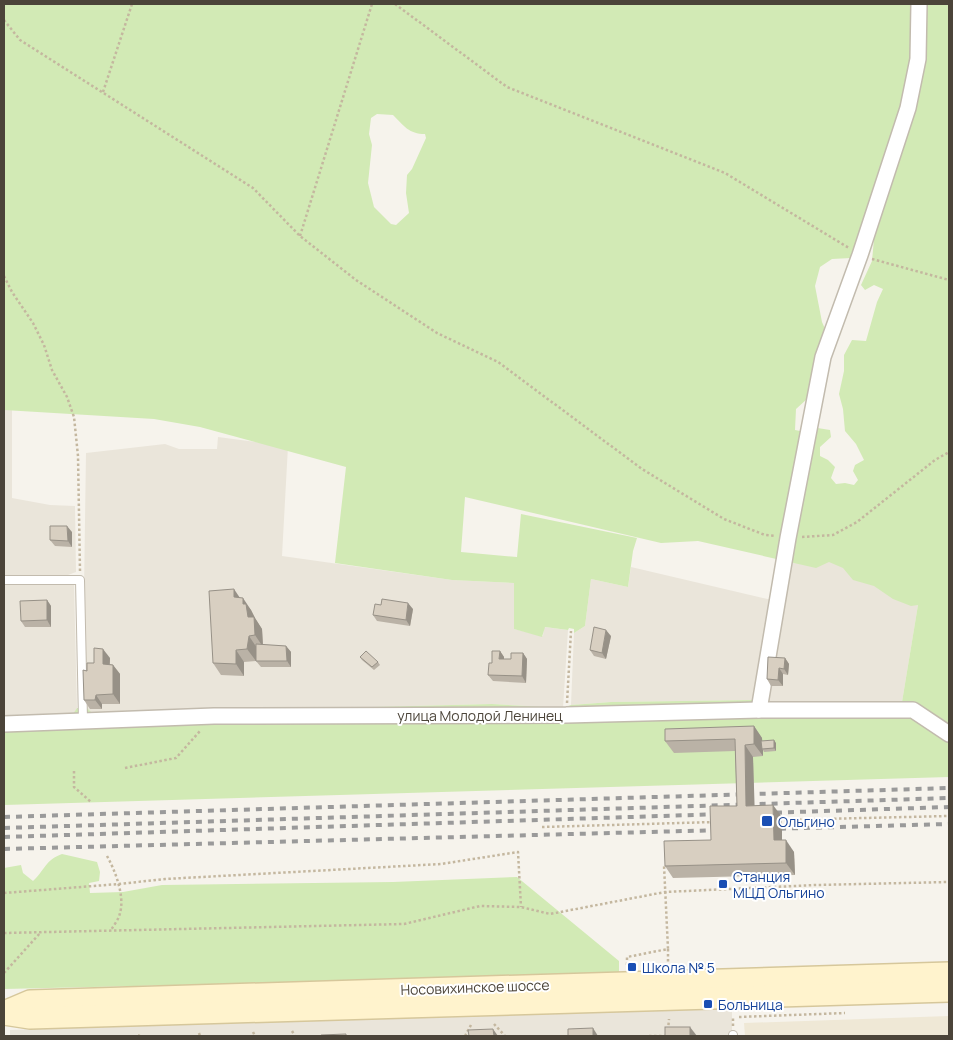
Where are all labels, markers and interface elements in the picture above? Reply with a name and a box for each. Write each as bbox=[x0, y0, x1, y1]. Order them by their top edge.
street label: улица Молодой Ленинец bbox=[397, 706, 563, 725]
place label: Ольгино bbox=[778, 812, 835, 831]
marker: Ольгино bbox=[760, 814, 774, 828]
place label: Станция МЦД Ольгино bbox=[733, 867, 825, 902]
marker: Станция МЦД Ольгино bbox=[717, 878, 729, 890]
place label: Школа № 5 bbox=[642, 958, 715, 977]
marker: Школа № 5 bbox=[626, 961, 638, 973]
street label: Носовихинское шоссе bbox=[400, 975, 550, 999]
place label: Больница bbox=[718, 995, 783, 1014]
marker: Больница bbox=[702, 998, 714, 1010]

